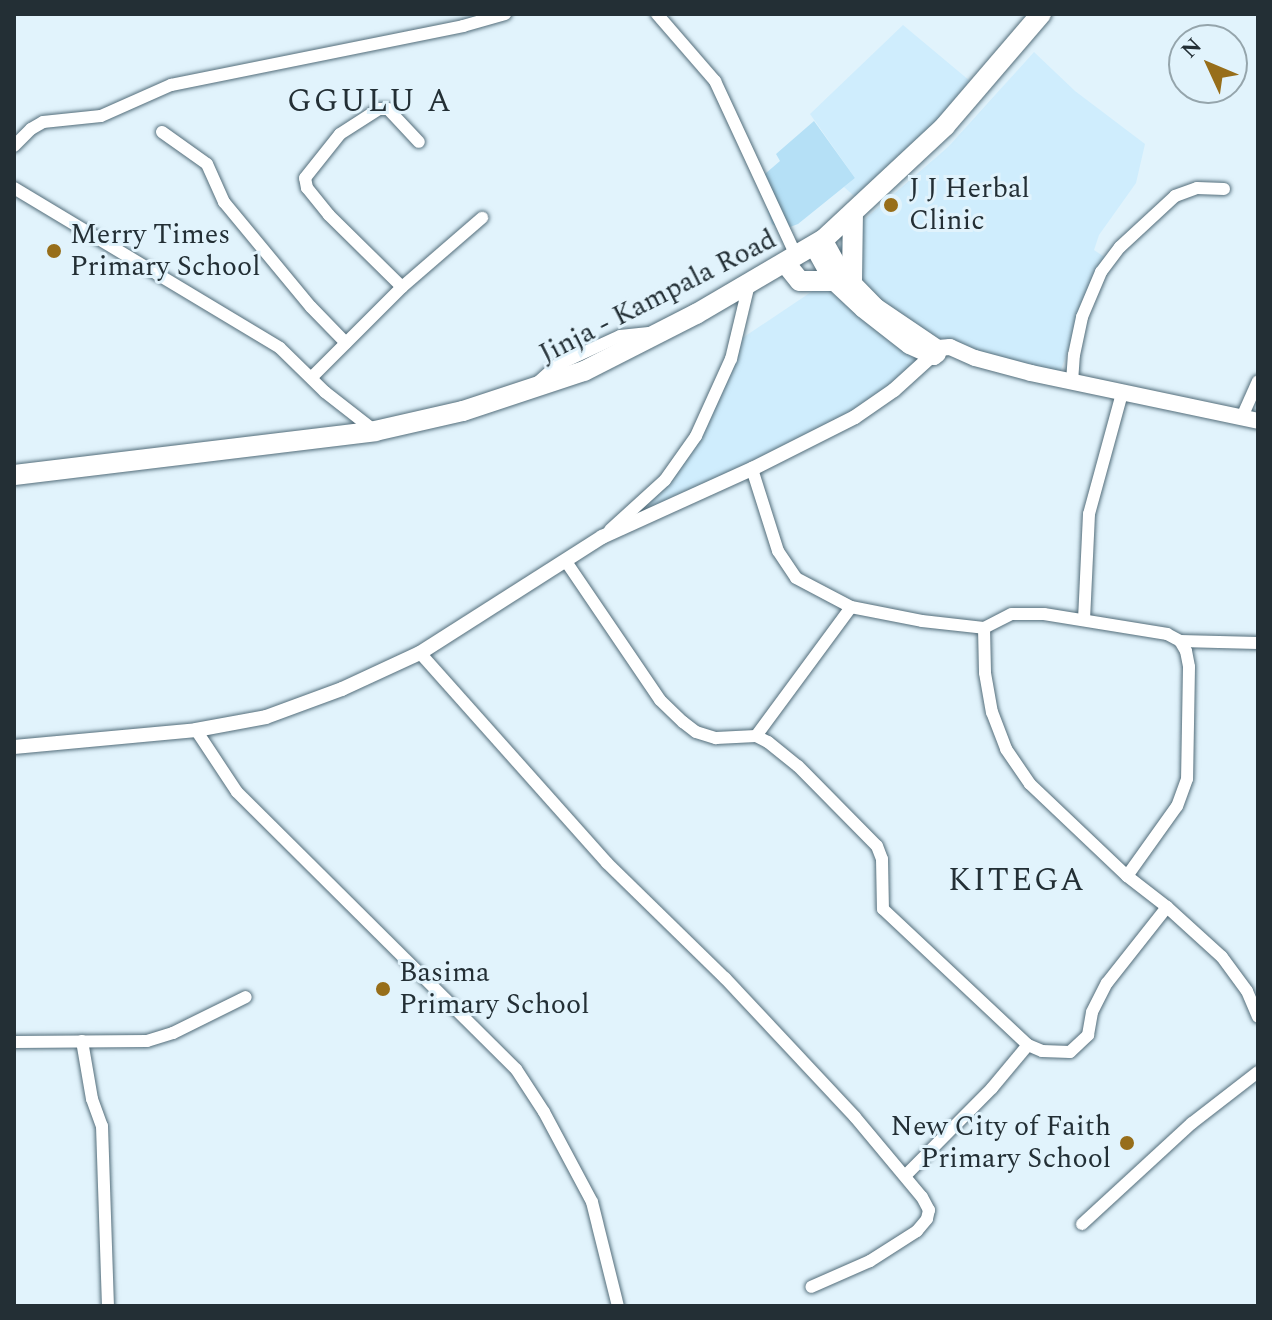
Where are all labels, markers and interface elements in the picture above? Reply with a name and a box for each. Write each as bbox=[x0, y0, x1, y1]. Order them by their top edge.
north arrow bbox=[1168, 24, 1248, 104]
text: N bbox=[1174, 30, 1210, 66]
district label: GGULU A bbox=[287, 83, 453, 121]
place label: J J Herbal Clinic bbox=[909, 172, 1030, 238]
marker: J J Herbal Clinic bbox=[880, 194, 902, 216]
place label: Merry Times Primary School bbox=[70, 218, 260, 284]
street label: Jinja - Kampala Road bbox=[534, 223, 782, 371]
marker: Merry Times Primary School bbox=[45, 242, 63, 260]
district label: KITEGA bbox=[948, 862, 1086, 900]
place label: Basima Primary School bbox=[399, 956, 589, 1022]
marker: Basima Primary School bbox=[374, 980, 392, 998]
place label: New City of Faith Primary School bbox=[891, 1110, 1111, 1176]
marker: New City of Faith Primary School bbox=[1118, 1134, 1136, 1152]

